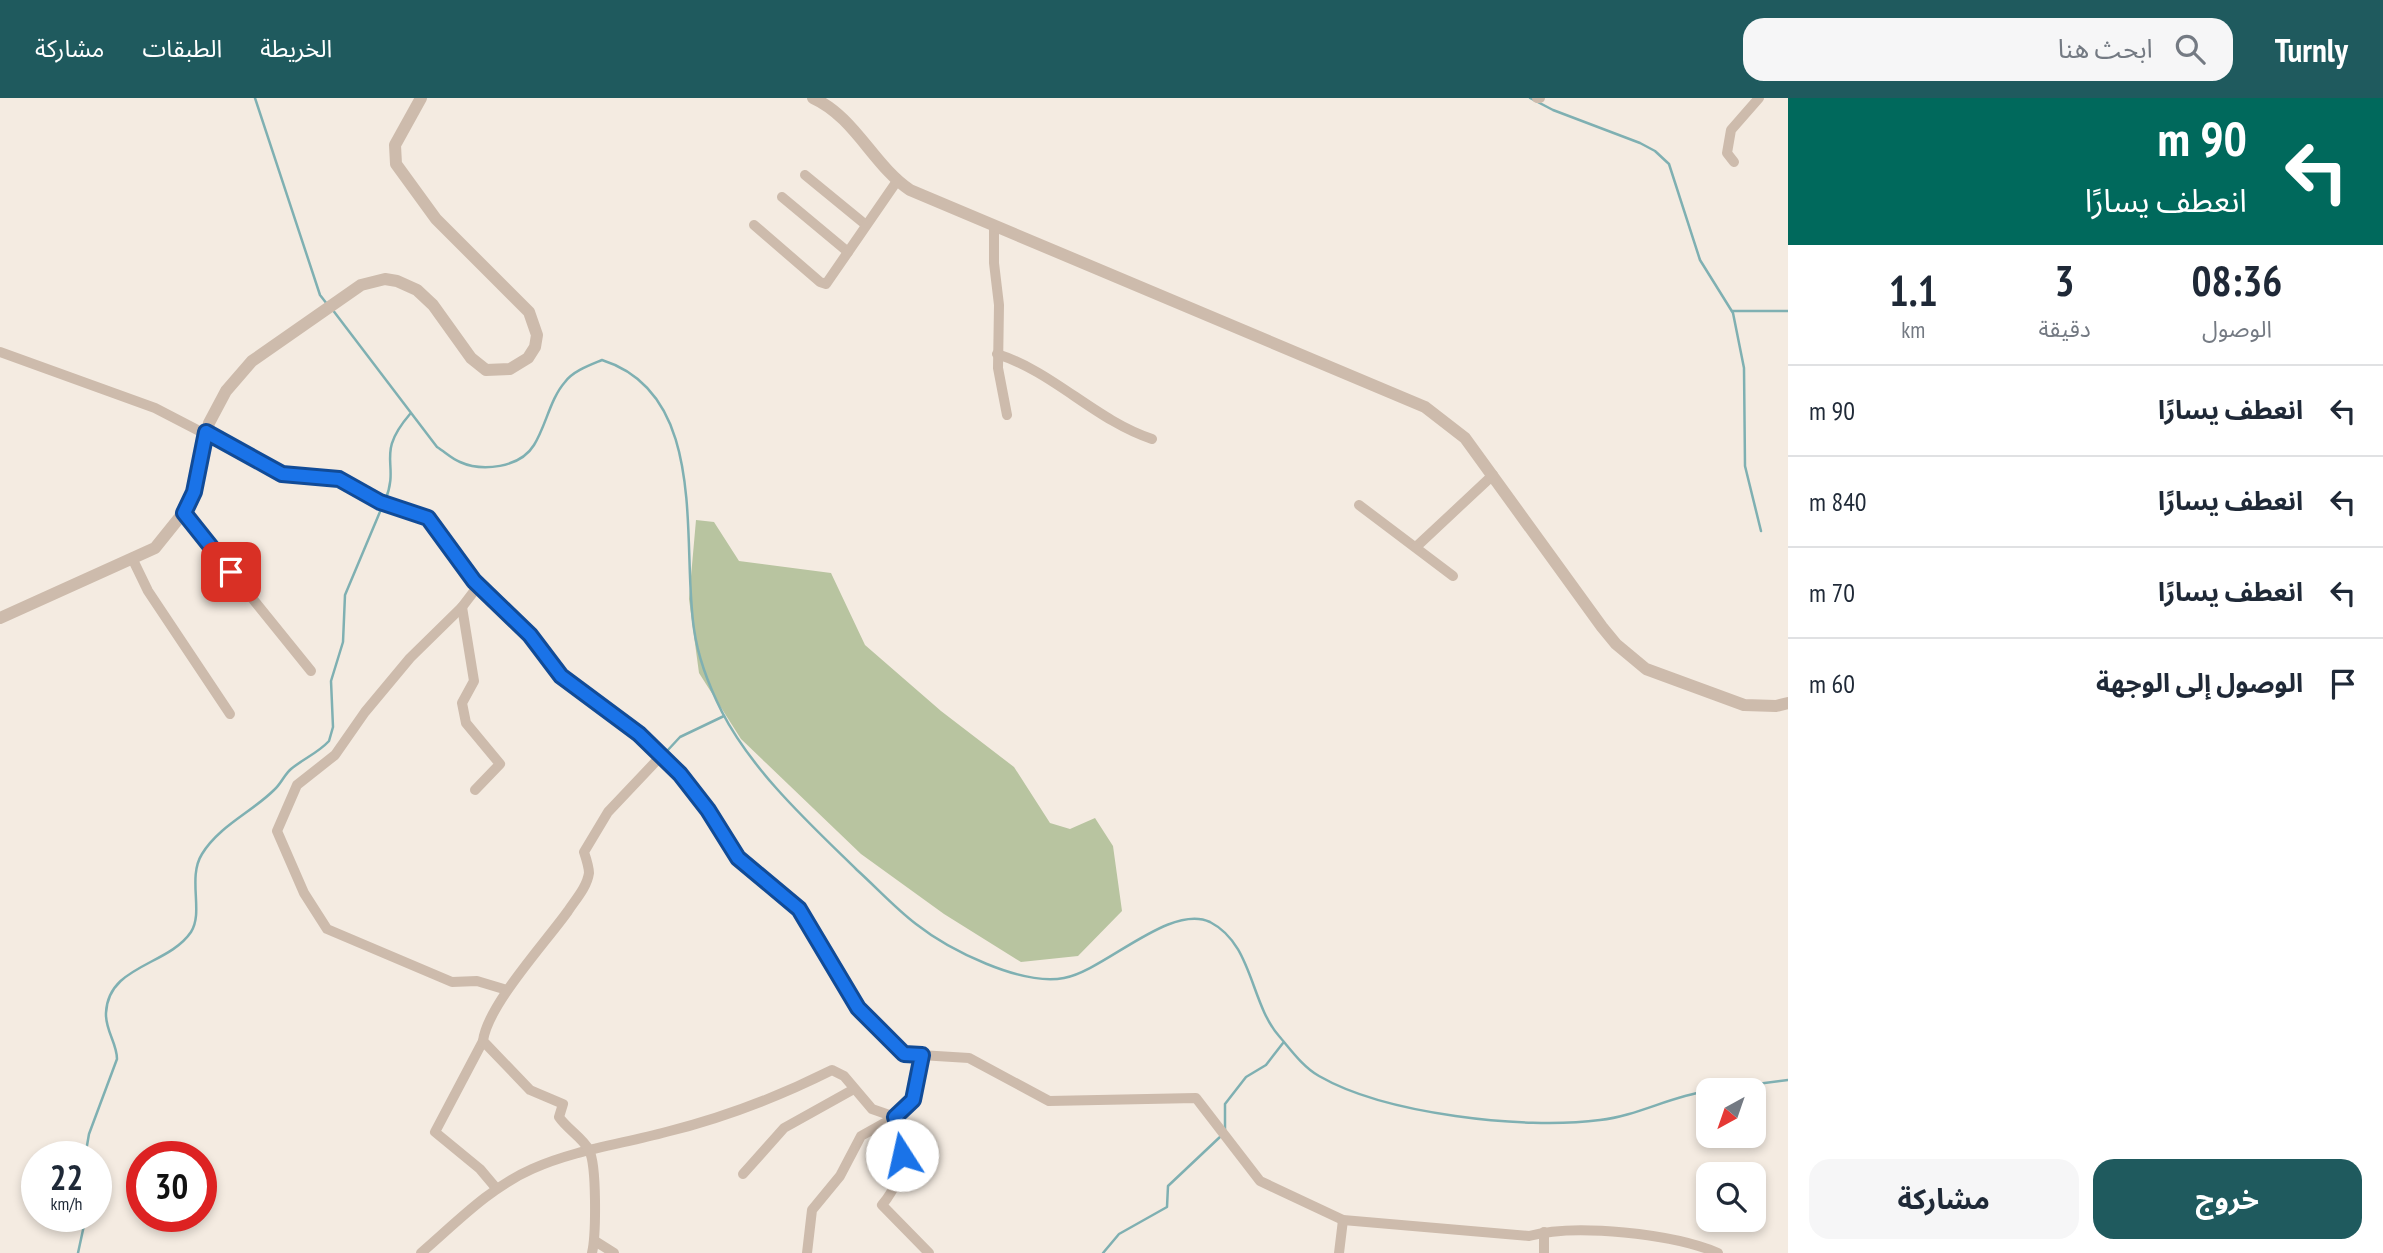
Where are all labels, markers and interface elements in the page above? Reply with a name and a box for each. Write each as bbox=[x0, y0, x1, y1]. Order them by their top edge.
search box bbox=[1743, 18, 2233, 81]
text: Turnly bbox=[2275, 28, 2348, 71]
icon: search bbox=[2171, 30, 2209, 68]
text: ابحث هنا bbox=[2058, 32, 2153, 65]
text: مشاركة bbox=[35, 33, 104, 64]
text: الطبقات bbox=[142, 33, 222, 64]
text: الخريطة bbox=[260, 33, 332, 64]
text: 90 m bbox=[2158, 106, 2247, 170]
icon: left bbox=[2271, 126, 2362, 217]
text: انعطف يسارًا bbox=[2085, 179, 2247, 221]
text: 3 bbox=[2055, 253, 2075, 308]
text: 08:36 bbox=[2191, 253, 2282, 308]
text: 1.1 bbox=[1889, 263, 1938, 318]
text: دقيقة bbox=[2038, 314, 2091, 343]
text: الوصول bbox=[2202, 314, 2272, 343]
text: km bbox=[1901, 315, 1925, 344]
icon: left bbox=[2324, 392, 2362, 430]
text: انعطف يسارًا bbox=[2158, 393, 2303, 426]
text: 90 m bbox=[1809, 394, 1855, 427]
icon: left bbox=[2324, 483, 2362, 521]
text: انعطف يسارًا bbox=[2158, 484, 2303, 517]
text: 840 m bbox=[1809, 485, 1867, 518]
pin bbox=[201, 542, 261, 602]
icon: arrive bbox=[212, 553, 250, 591]
icon: left bbox=[2324, 574, 2362, 612]
text: انعطف يسارًا bbox=[2158, 575, 2303, 608]
text: 70 m bbox=[1809, 576, 1855, 609]
icon: arrive bbox=[2324, 665, 2362, 703]
text: الوصول إلى الوجهة bbox=[2096, 666, 2303, 699]
text: 60 m bbox=[1809, 667, 1855, 700]
north arrow bbox=[1696, 1078, 1766, 1148]
map controls bbox=[1696, 1078, 1766, 1232]
position arrow bbox=[865, 1118, 939, 1192]
speed limit sign: 30 bbox=[126, 1141, 217, 1232]
text: 22 bbox=[50, 1154, 83, 1200]
button: مشاركة bbox=[1809, 1159, 2079, 1239]
button: خروج bbox=[2093, 1159, 2362, 1239]
button: search bbox=[1696, 1162, 1766, 1232]
text: km/h bbox=[51, 1192, 82, 1215]

